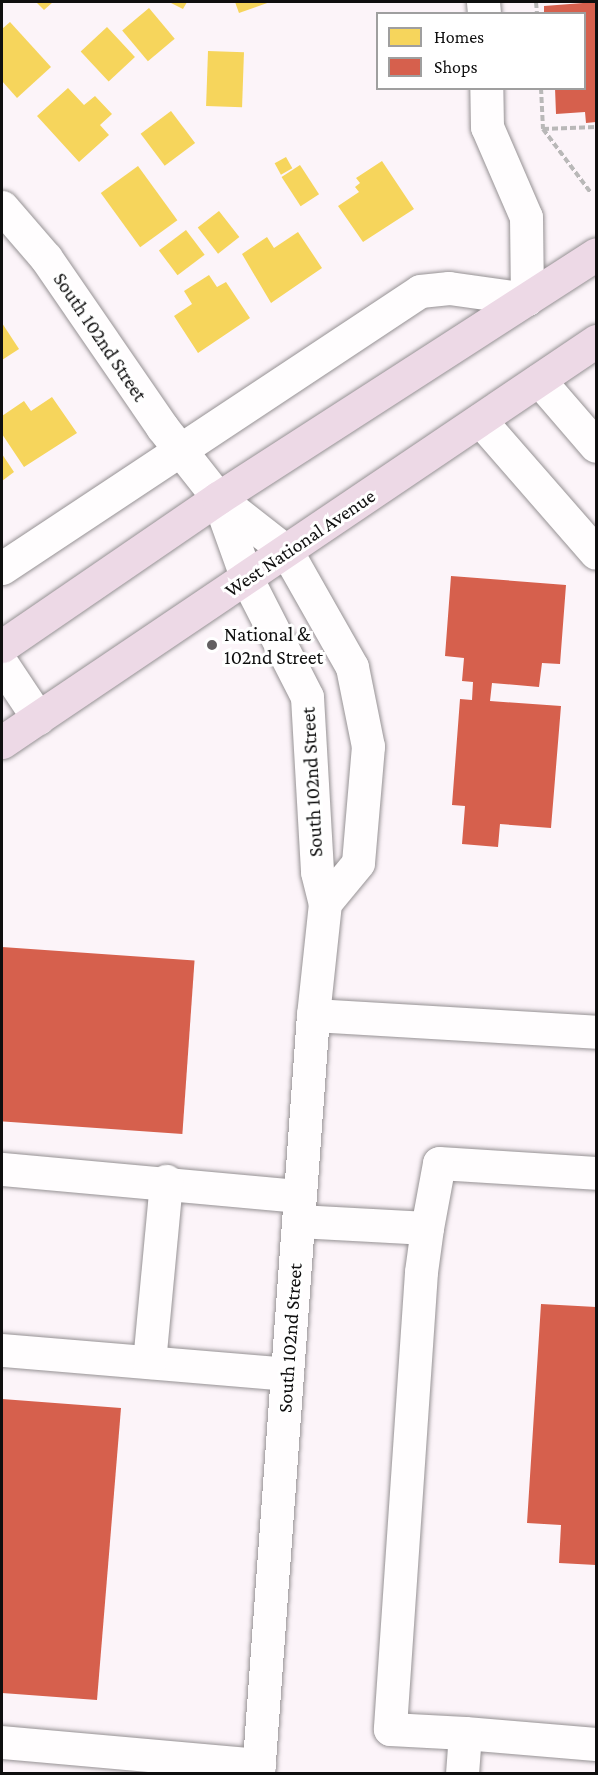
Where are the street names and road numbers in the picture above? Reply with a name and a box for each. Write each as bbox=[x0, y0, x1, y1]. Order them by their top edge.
street label: South 102nd Street bbox=[48, 268, 152, 406]
street label: West National Avenue bbox=[220, 484, 380, 602]
street label: South 102nd Street bbox=[296, 706, 328, 858]
street label: South 102nd Street bbox=[273, 1262, 307, 1414]

